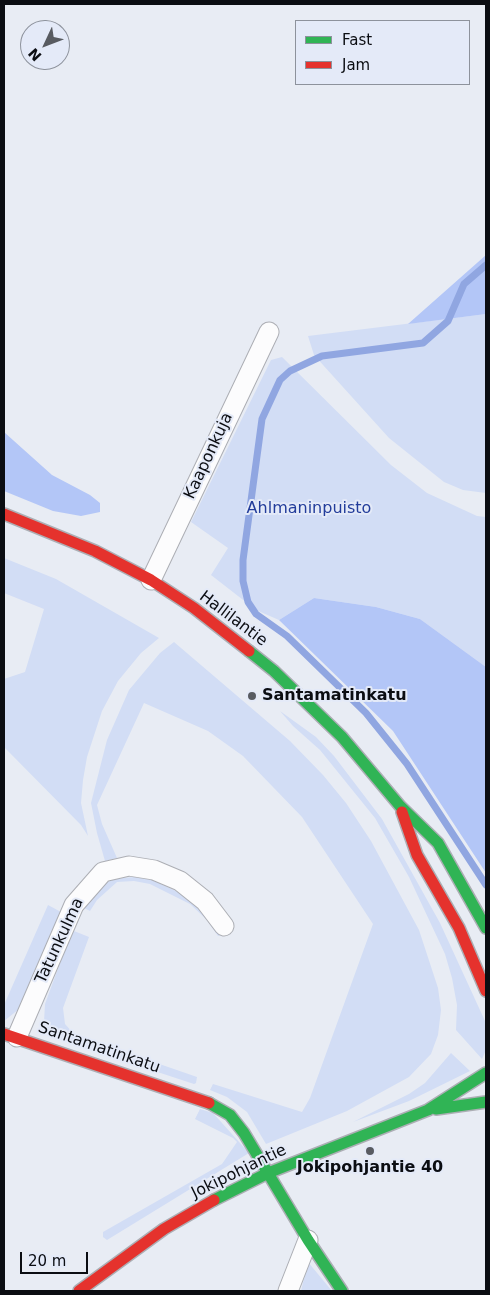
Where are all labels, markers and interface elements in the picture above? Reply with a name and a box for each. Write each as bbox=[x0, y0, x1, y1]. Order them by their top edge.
north arrow bbox=[20, 20, 70, 70]
legend bbox=[295, 20, 470, 85]
text: Fast bbox=[342, 31, 372, 49]
text: N bbox=[25, 45, 45, 64]
text: Jam bbox=[342, 56, 370, 74]
street label: Kaaponkuja bbox=[181, 410, 237, 502]
park label: Ahlmaninpuisto bbox=[247, 499, 371, 519]
street label: Hallilantie bbox=[195, 587, 271, 651]
place label: Santamatinkatu bbox=[262, 686, 407, 706]
marker: Santamatinkatu bbox=[246, 690, 258, 702]
street label: Tatunkulma bbox=[32, 895, 88, 987]
street label: Santamatinkatu bbox=[36, 1018, 162, 1078]
street label: Jokipohjantie bbox=[188, 1141, 290, 1203]
marker: Jokipohjantie 40 bbox=[364, 1145, 376, 1157]
place label: Jokipohjantie 40 bbox=[297, 1158, 443, 1178]
scale bar bbox=[22, 1242, 90, 1274]
text: 20 m bbox=[28, 1252, 66, 1270]

